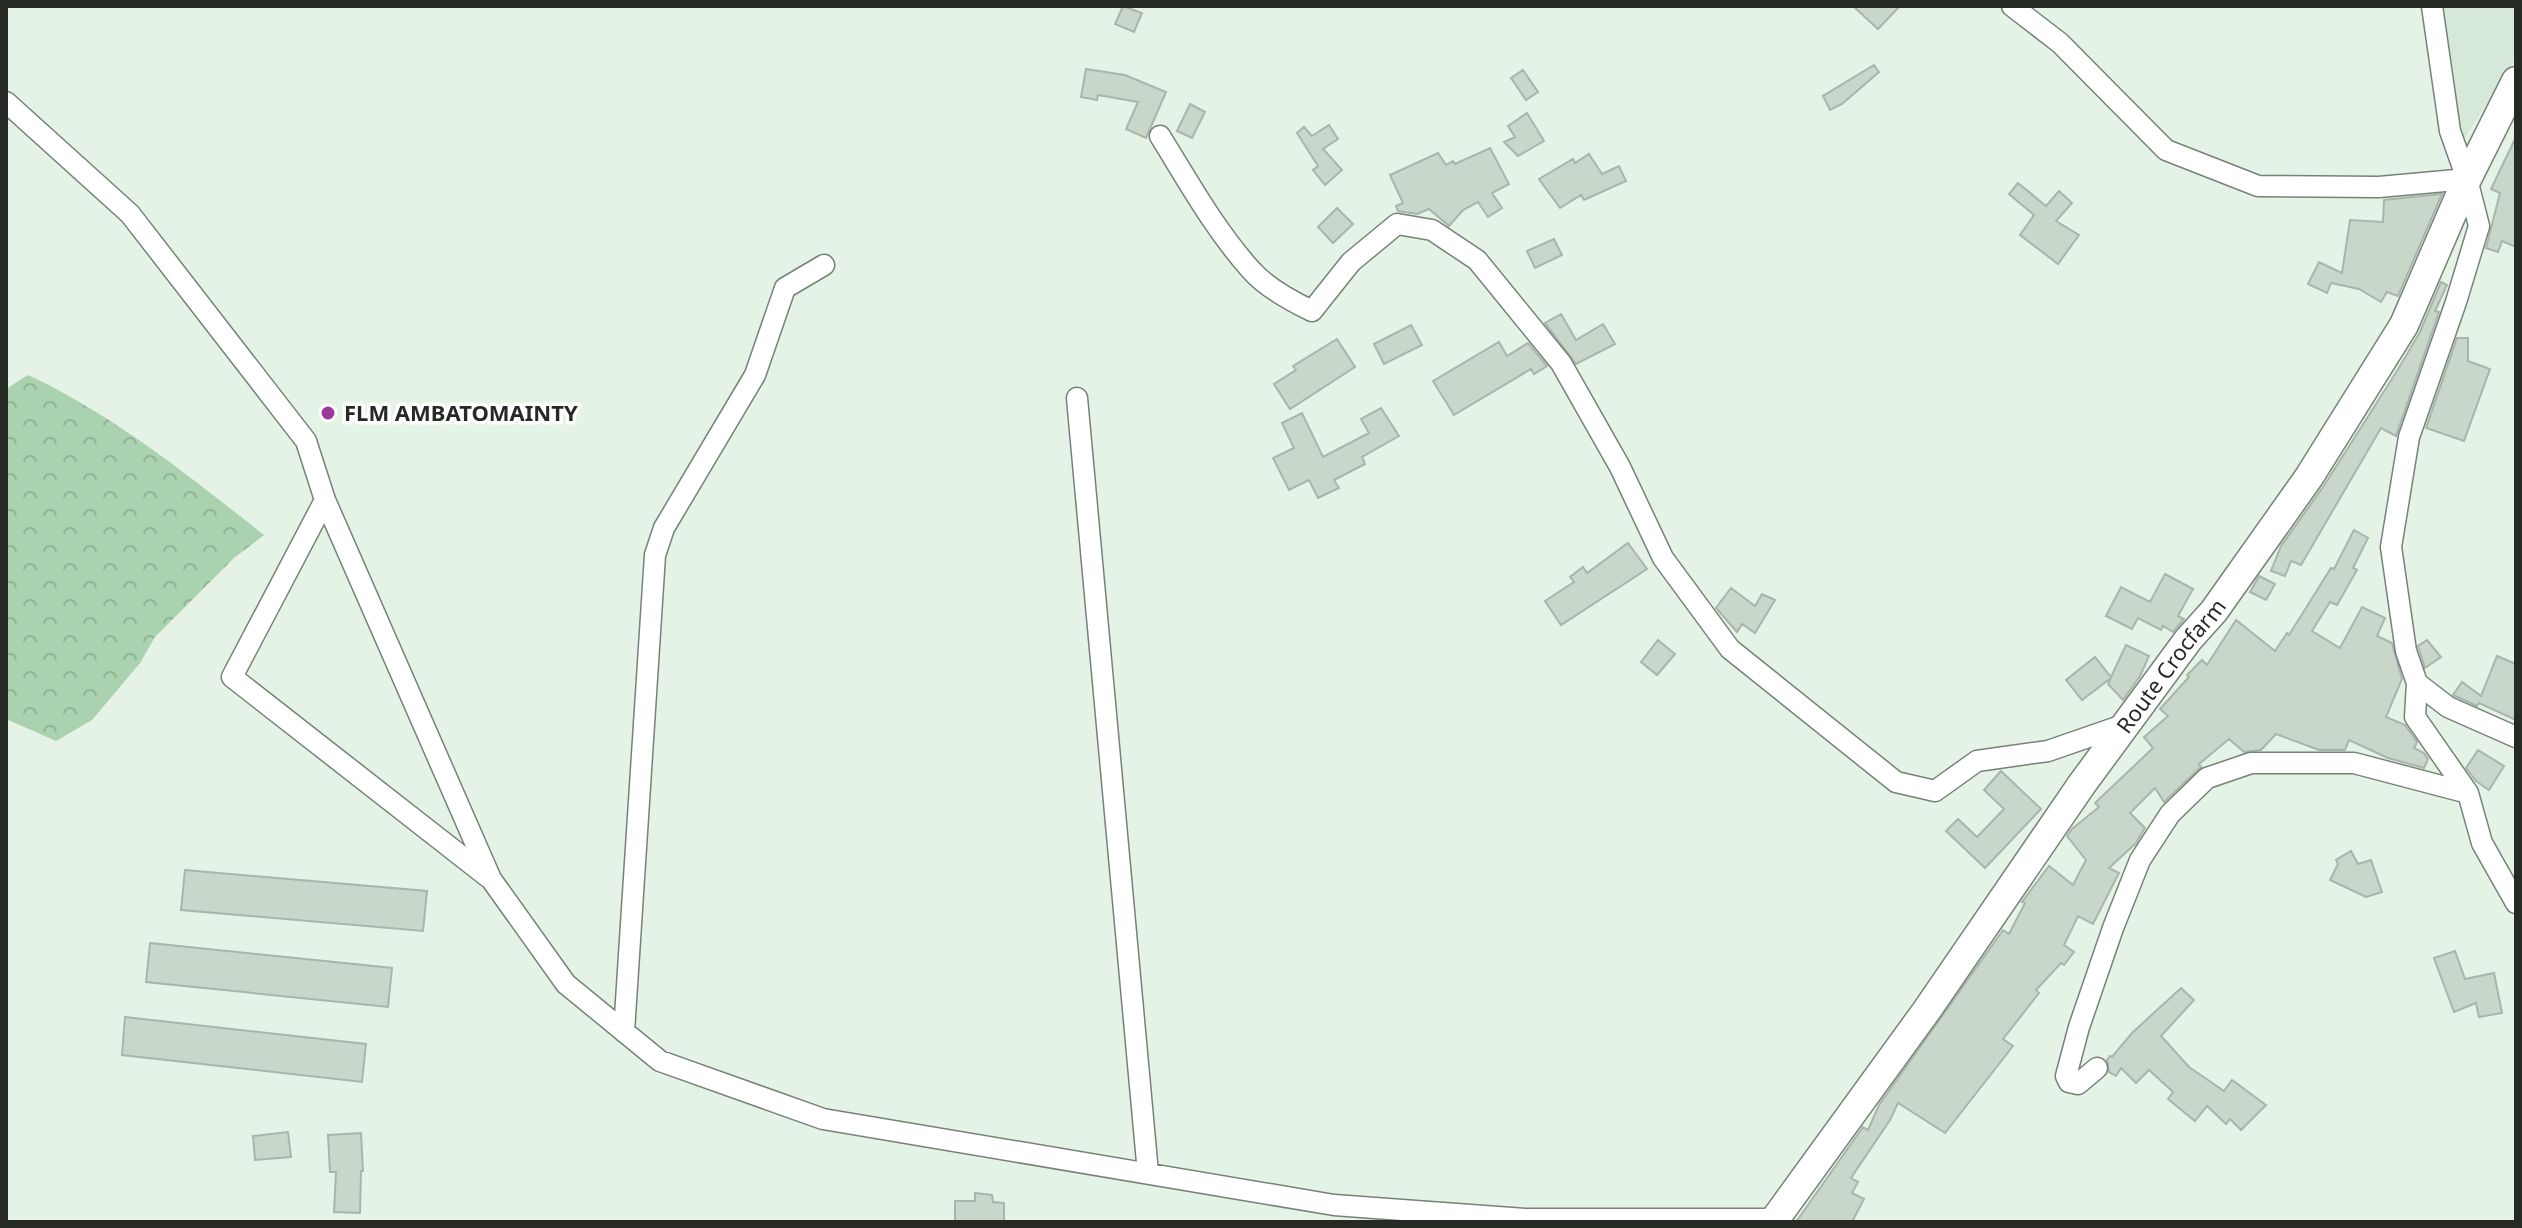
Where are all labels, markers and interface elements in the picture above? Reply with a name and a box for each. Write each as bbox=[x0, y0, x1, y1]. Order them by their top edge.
place label: FLM AMBATOMAINTY bbox=[344, 397, 578, 427]
marker: FLM AMBATOMAINTY bbox=[319, 404, 337, 422]
street label: Route Crocfarm bbox=[2109, 592, 2232, 739]

